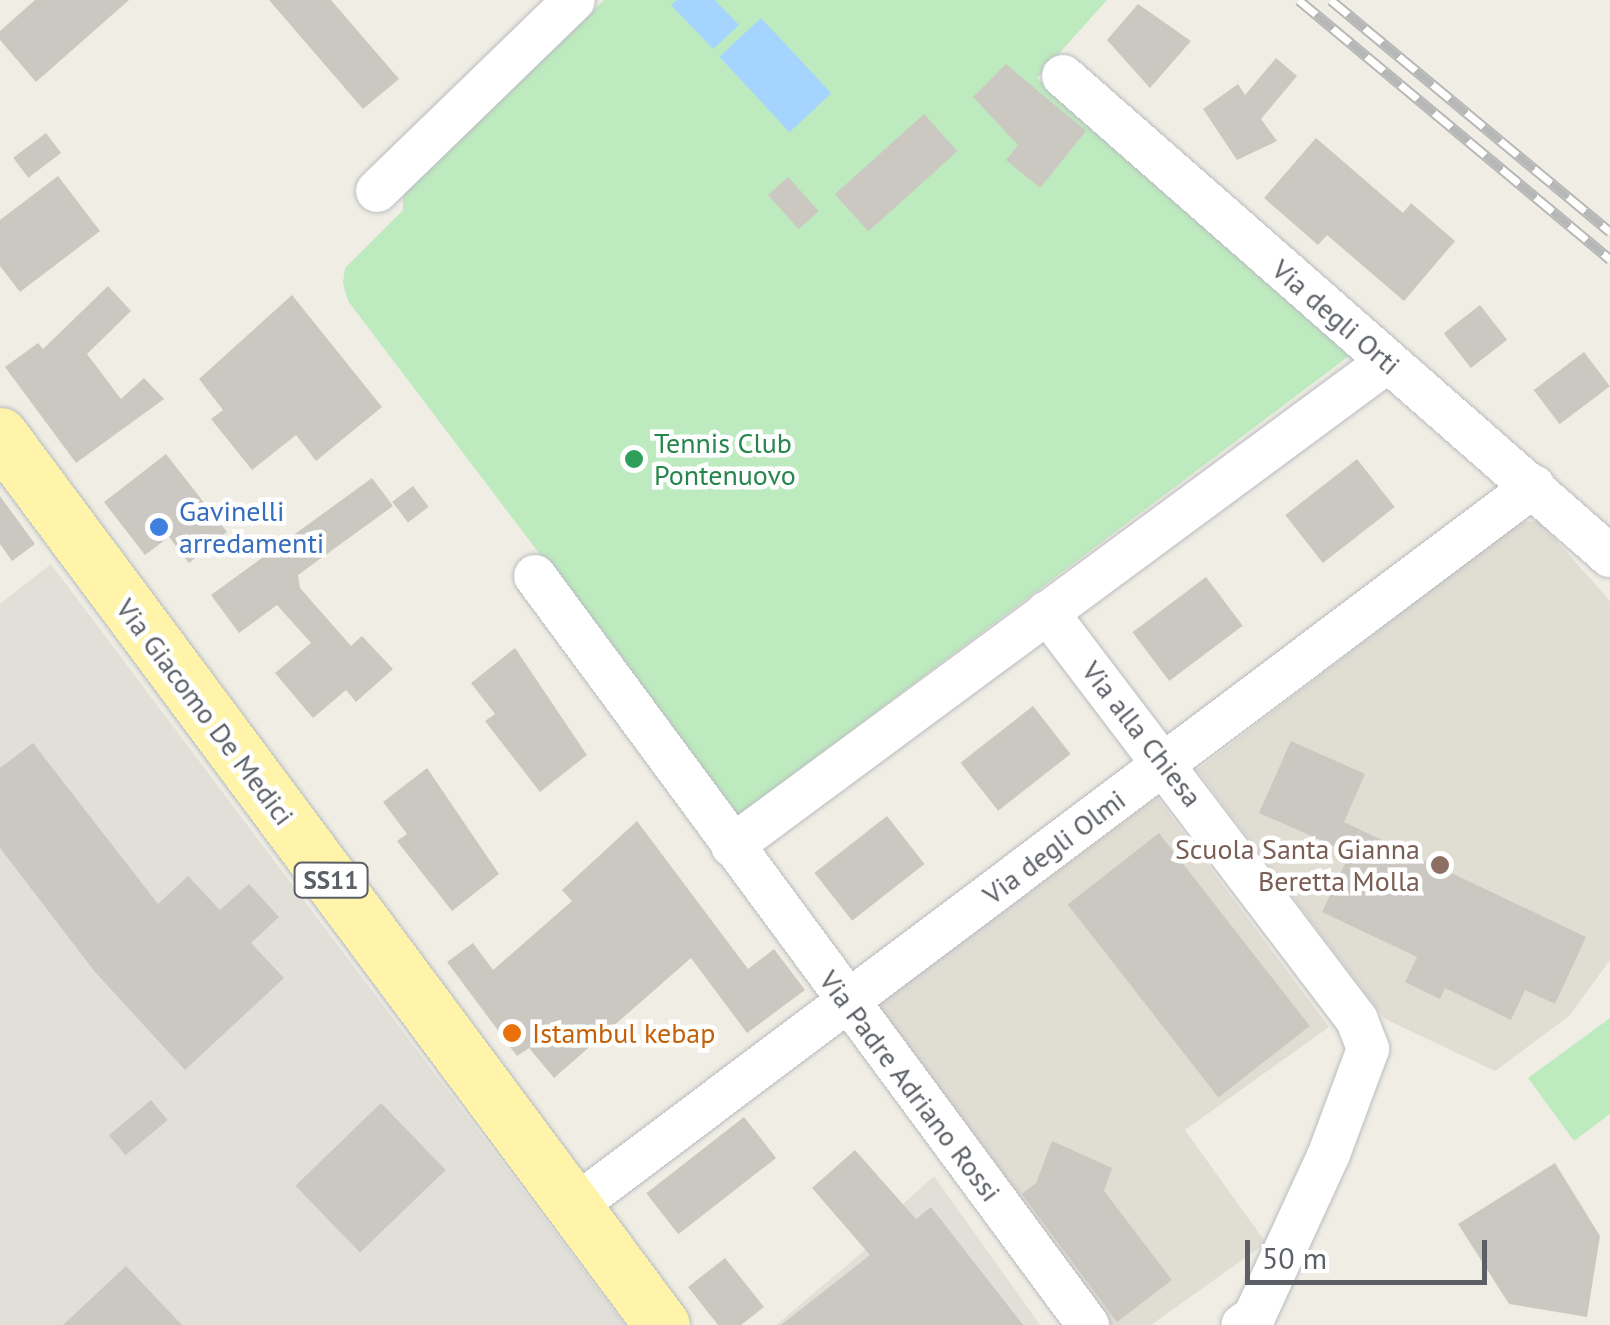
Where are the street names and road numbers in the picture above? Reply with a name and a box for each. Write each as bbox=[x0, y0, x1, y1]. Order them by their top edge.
street label: Via degli Orti bbox=[1265, 252, 1407, 382]
street label: Via Giacomo De Medici bbox=[109, 592, 301, 832]
street label: Via alla Chiesa bbox=[1075, 655, 1209, 813]
street label: Via degli Olmi bbox=[976, 783, 1132, 911]
road number: SS11 bbox=[294, 860, 368, 900]
street label: Via Padre Adriano Rossi bbox=[812, 964, 1008, 1208]

